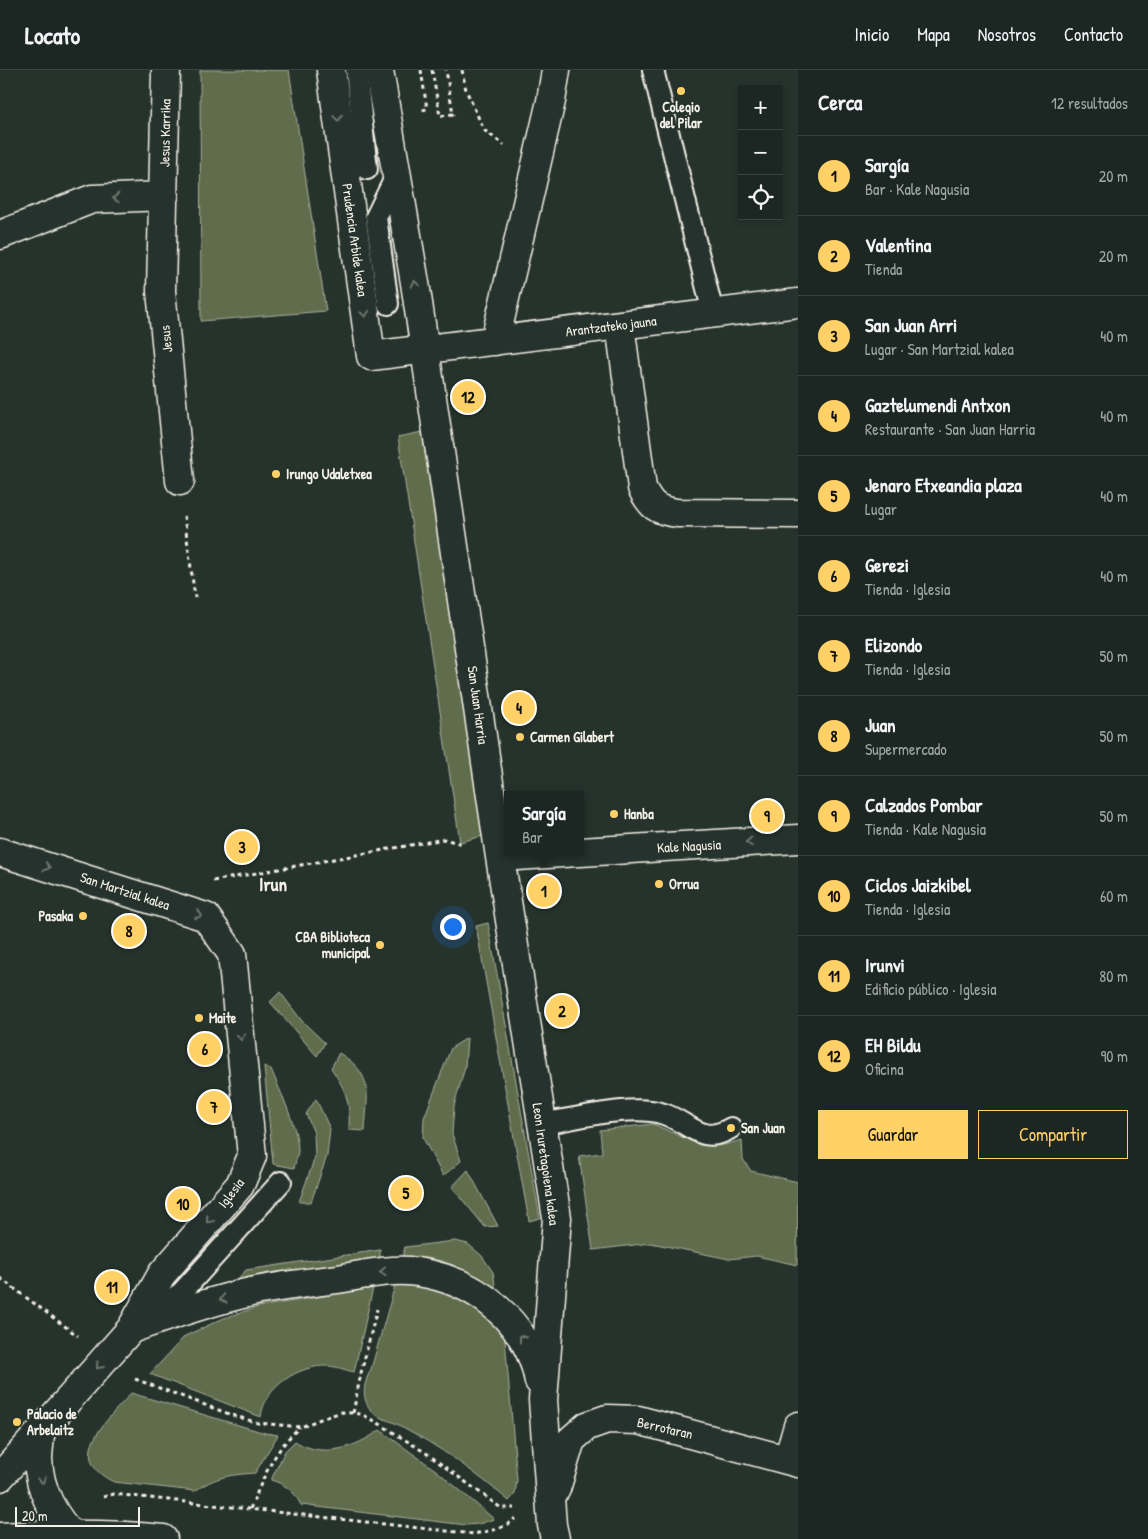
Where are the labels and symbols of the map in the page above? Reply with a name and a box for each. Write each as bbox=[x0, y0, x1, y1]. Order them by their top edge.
marker: Colegio del Pilar bbox=[675, 85, 687, 97]
place label: Colegio del Pilar bbox=[660, 97, 703, 132]
street label: Jesus Karrika bbox=[154, 98, 175, 167]
one-way arrow bbox=[332, 114, 342, 123]
street label: Prudencia Arbide kalea bbox=[338, 182, 373, 298]
one-way arrow bbox=[111, 193, 119, 203]
one-way arrow bbox=[410, 279, 421, 287]
one-way arrow bbox=[359, 310, 370, 318]
street label: Arantzateko jauna bbox=[564, 310, 658, 342]
street label: Jesus bbox=[155, 325, 176, 354]
pin: 12 bbox=[452, 378, 484, 416]
place label: Irungo Udaletxea bbox=[286, 464, 372, 485]
marker: Irungo Udaletxea bbox=[270, 468, 282, 480]
street label: San Juan Harria bbox=[464, 665, 493, 746]
pin: 4 bbox=[503, 689, 535, 727]
place label: Carmen Gilabert bbox=[530, 727, 615, 746]
marker: Carmen Gilabert bbox=[514, 731, 526, 743]
pin: 9 bbox=[751, 797, 783, 835]
place label: Hanba bbox=[624, 804, 654, 823]
marker: Hanba bbox=[608, 808, 620, 820]
pin: 3 bbox=[226, 828, 258, 866]
street label: Kale Nagusia bbox=[656, 834, 722, 858]
one-way arrow bbox=[745, 837, 753, 848]
one-way arrow bbox=[42, 861, 50, 871]
street label: San Martzial kalea bbox=[78, 867, 173, 914]
district label: Irun bbox=[259, 871, 287, 897]
pin: 1 bbox=[528, 872, 560, 910]
place label: Orrua bbox=[669, 874, 699, 893]
marker: Orrua bbox=[653, 878, 665, 890]
place label: Pasaka bbox=[39, 906, 74, 925]
one-way arrow bbox=[194, 909, 203, 919]
marker: Pasaka bbox=[77, 910, 89, 922]
pin: 8 bbox=[113, 912, 145, 950]
your location bbox=[440, 914, 466, 940]
place label: CBA Biblioteca municipal bbox=[295, 927, 371, 964]
marker: CBA Biblioteca municipal bbox=[374, 939, 386, 951]
pin: 2 bbox=[546, 992, 578, 1030]
place label: Maite bbox=[209, 1008, 237, 1027]
marker: Maite bbox=[193, 1012, 205, 1024]
pin: 6 bbox=[189, 1030, 221, 1068]
one-way arrow bbox=[235, 1033, 246, 1041]
pin: 7 bbox=[198, 1088, 230, 1126]
street label: Leon Iruretagoiena kalea bbox=[528, 1102, 565, 1227]
place label: San Juan bbox=[741, 1118, 785, 1137]
marker: San Juan bbox=[725, 1122, 737, 1134]
street label: Iglesia bbox=[213, 1173, 249, 1212]
pin: 5 bbox=[390, 1174, 422, 1212]
pin: 10 bbox=[167, 1185, 199, 1223]
one-way arrow bbox=[206, 1215, 215, 1224]
one-way arrow bbox=[379, 1266, 387, 1277]
pin: 11 bbox=[96, 1268, 128, 1306]
one-way arrow bbox=[220, 1294, 228, 1304]
one-way arrow bbox=[519, 1334, 528, 1344]
one-way arrow bbox=[96, 1361, 105, 1370]
place label: Palacio de Arbelaitz bbox=[27, 1404, 77, 1439]
street label: Berrotaran bbox=[635, 1412, 695, 1443]
marker: Palacio de Arbelaitz bbox=[11, 1416, 23, 1428]
one-way arrow bbox=[36, 1476, 46, 1485]
scale bar bbox=[15, 1504, 140, 1527]

